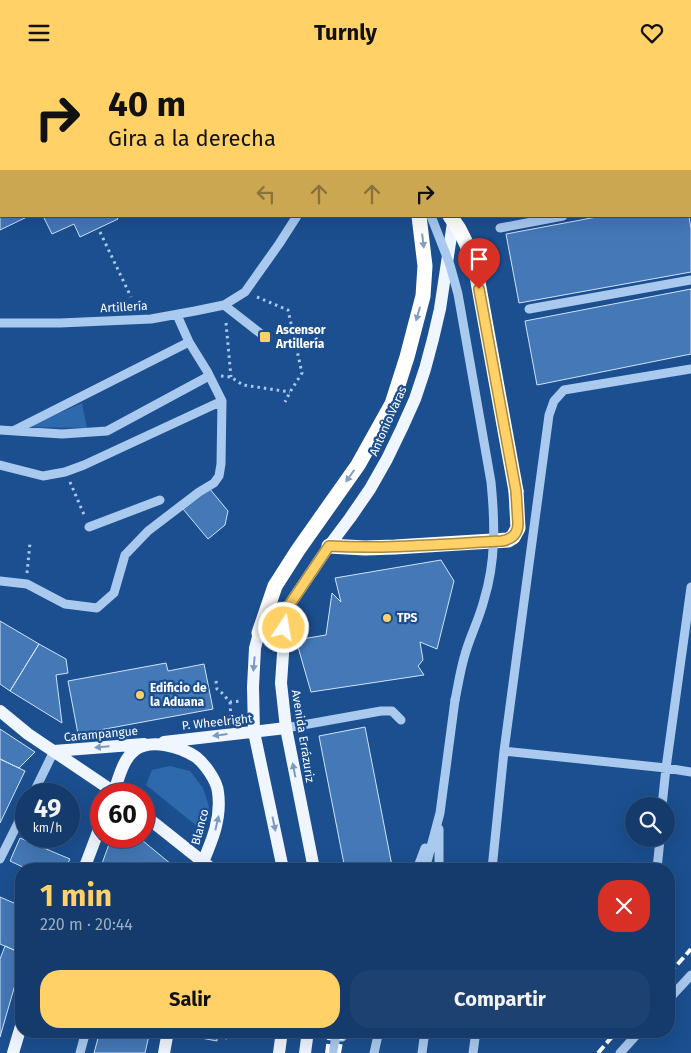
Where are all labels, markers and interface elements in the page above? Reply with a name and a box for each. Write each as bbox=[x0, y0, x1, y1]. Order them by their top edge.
icon: menu bbox=[25, 19, 53, 47]
text: Turnly bbox=[314, 19, 377, 46]
icon: heart bbox=[638, 19, 666, 47]
text: 40 m bbox=[108, 83, 186, 125]
icon: right bbox=[25, 85, 90, 150]
text: Gira a la derecha bbox=[108, 125, 276, 152]
icon: left bbox=[252, 180, 280, 208]
icon: ahead bbox=[305, 180, 333, 208]
icon: ahead bbox=[358, 180, 386, 208]
icon: right bbox=[411, 180, 439, 208]
one-way arrow bbox=[419, 233, 427, 249]
pin bbox=[458, 238, 500, 289]
icon: arrive bbox=[465, 245, 493, 273]
street label: Artillería bbox=[100, 299, 148, 315]
one-way arrow bbox=[414, 307, 422, 322]
place label: Ascensor Artillería bbox=[275, 323, 326, 351]
marker: Ascensor Artillería bbox=[258, 330, 272, 344]
street label: Antonio Varas bbox=[366, 384, 410, 458]
one-way arrow bbox=[345, 470, 355, 483]
position arrow bbox=[257, 601, 309, 653]
place label: TPS bbox=[397, 611, 417, 625]
marker: TPS bbox=[381, 612, 393, 624]
one-way arrow bbox=[249, 656, 257, 672]
place label: Edificio de la Aduana bbox=[150, 681, 207, 709]
marker: Edificio de la Aduana bbox=[134, 689, 146, 701]
street label: Avenida Errázuriz bbox=[289, 689, 317, 783]
street label: P. Wheelright bbox=[181, 711, 254, 733]
street label: Carampangue bbox=[63, 724, 139, 744]
one-way arrow bbox=[212, 731, 228, 739]
one-way arrow bbox=[94, 743, 110, 751]
one-way arrow bbox=[290, 762, 298, 777]
speed limit sign: 60 bbox=[90, 783, 155, 848]
text: 49 bbox=[34, 794, 61, 824]
map controls bbox=[625, 797, 675, 847]
button: search bbox=[625, 797, 675, 847]
street label: Blanco bbox=[188, 807, 212, 847]
one-way arrow bbox=[213, 815, 221, 831]
one-way arrow bbox=[270, 817, 278, 832]
text: km/h bbox=[33, 821, 62, 835]
text: 1 min bbox=[40, 878, 112, 914]
button: close bbox=[598, 880, 650, 932]
text: 220 m · 20:44 bbox=[40, 915, 133, 934]
button: Salir bbox=[40, 970, 340, 1028]
button: Compartir bbox=[350, 970, 650, 1028]

